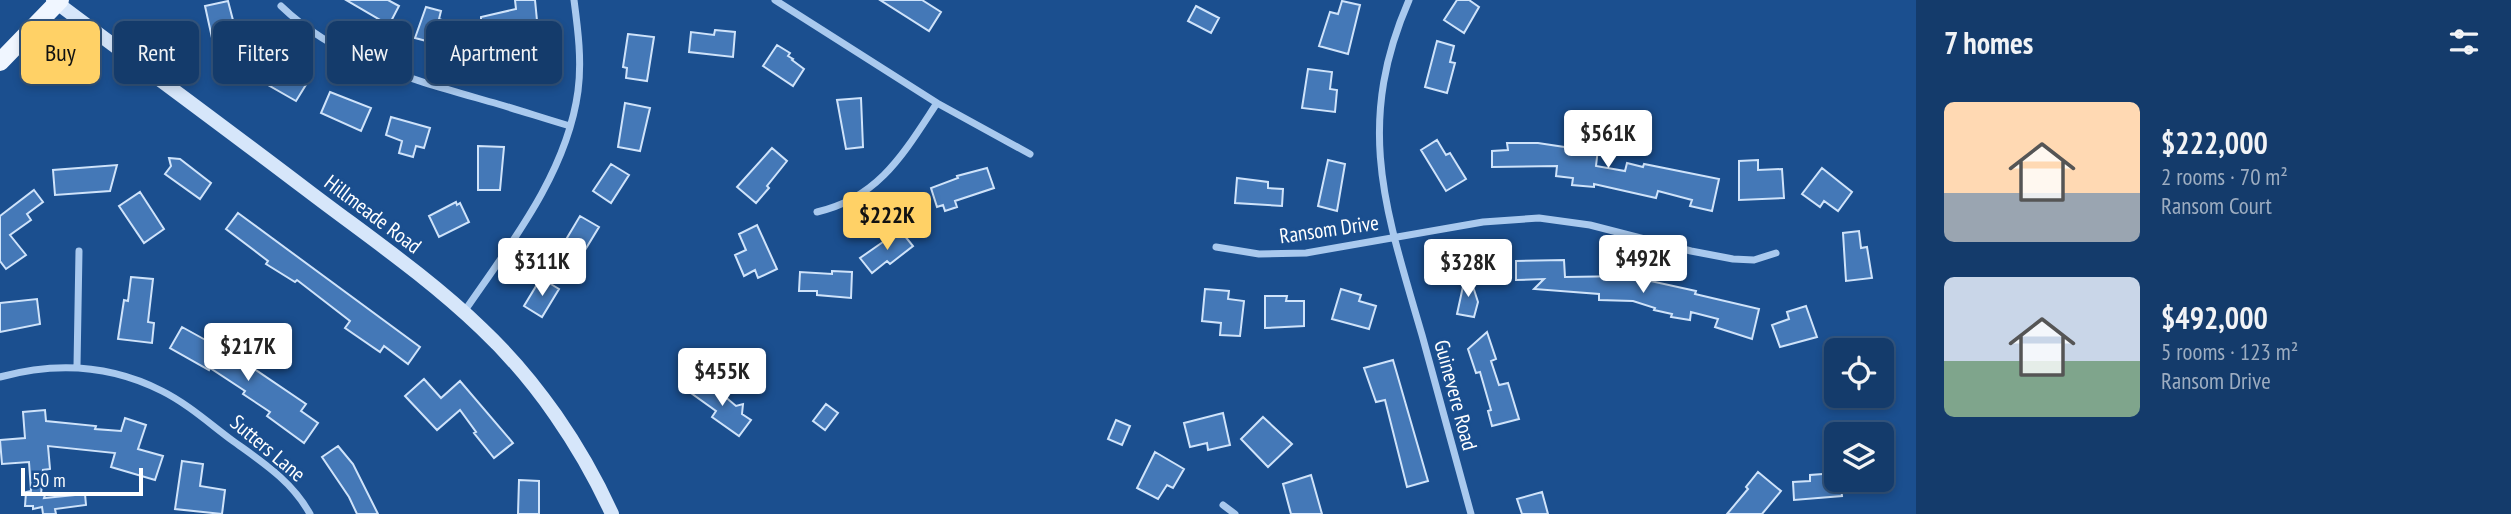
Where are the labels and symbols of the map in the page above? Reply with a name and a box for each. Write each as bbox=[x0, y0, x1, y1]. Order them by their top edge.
pin: $561K bbox=[1559, 110, 1657, 170]
street label: Hillmeade Road bbox=[319, 169, 427, 259]
pin: $222K bbox=[838, 192, 936, 252]
street label: Ransom Drive bbox=[1278, 209, 1380, 249]
pin: $492K bbox=[1594, 236, 1692, 295]
pin: $311K bbox=[493, 238, 591, 298]
pin: $328K bbox=[1419, 240, 1517, 299]
pin: $217K bbox=[199, 324, 297, 383]
street label: Guinevere Road bbox=[1428, 337, 1484, 453]
pin: $455K bbox=[673, 348, 771, 408]
street label: Sutters Lane bbox=[225, 409, 311, 487]
scale bar bbox=[21, 465, 144, 497]

